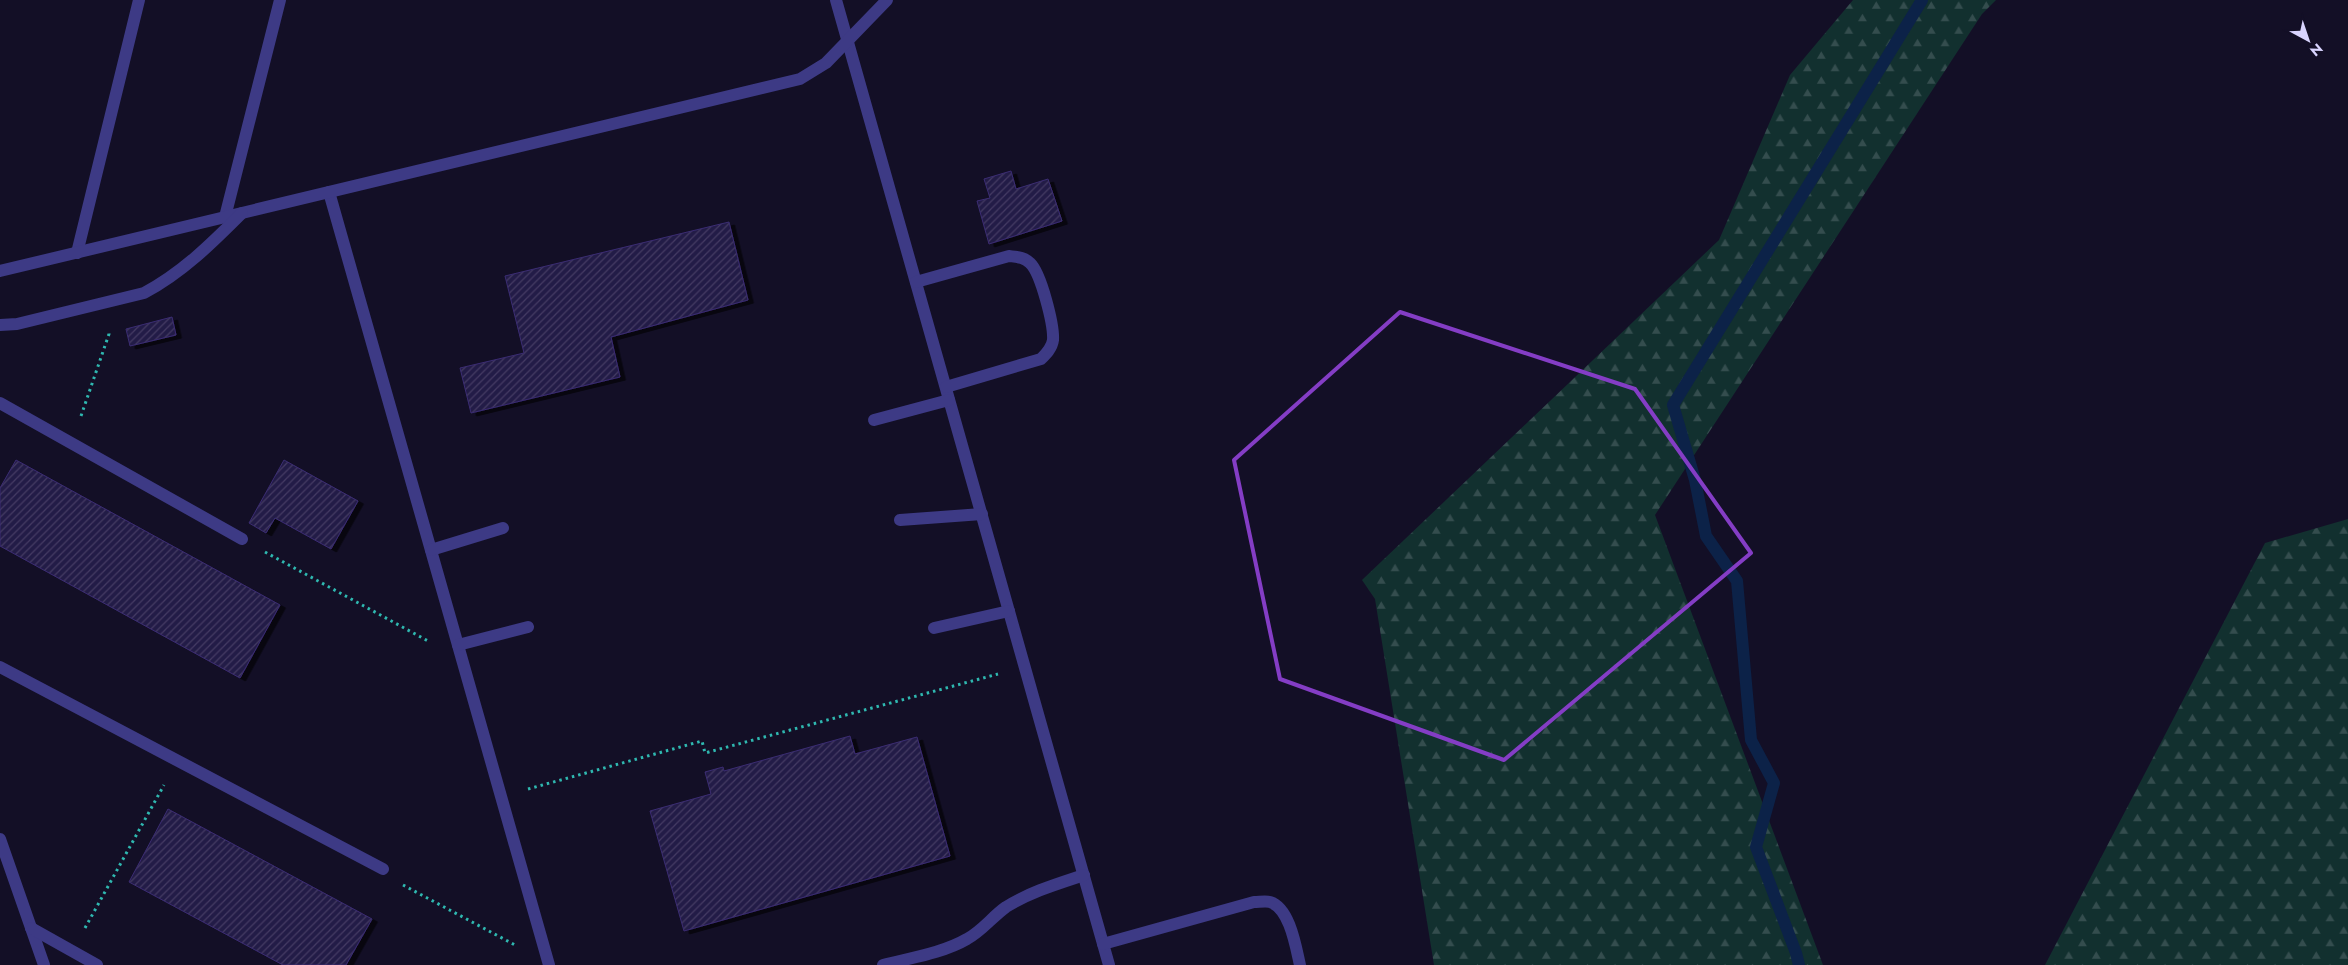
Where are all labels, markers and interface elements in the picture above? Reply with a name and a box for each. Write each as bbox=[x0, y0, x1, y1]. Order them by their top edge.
north arrow bbox=[2283, 15, 2333, 65]
text: N bbox=[2306, 39, 2327, 61]

